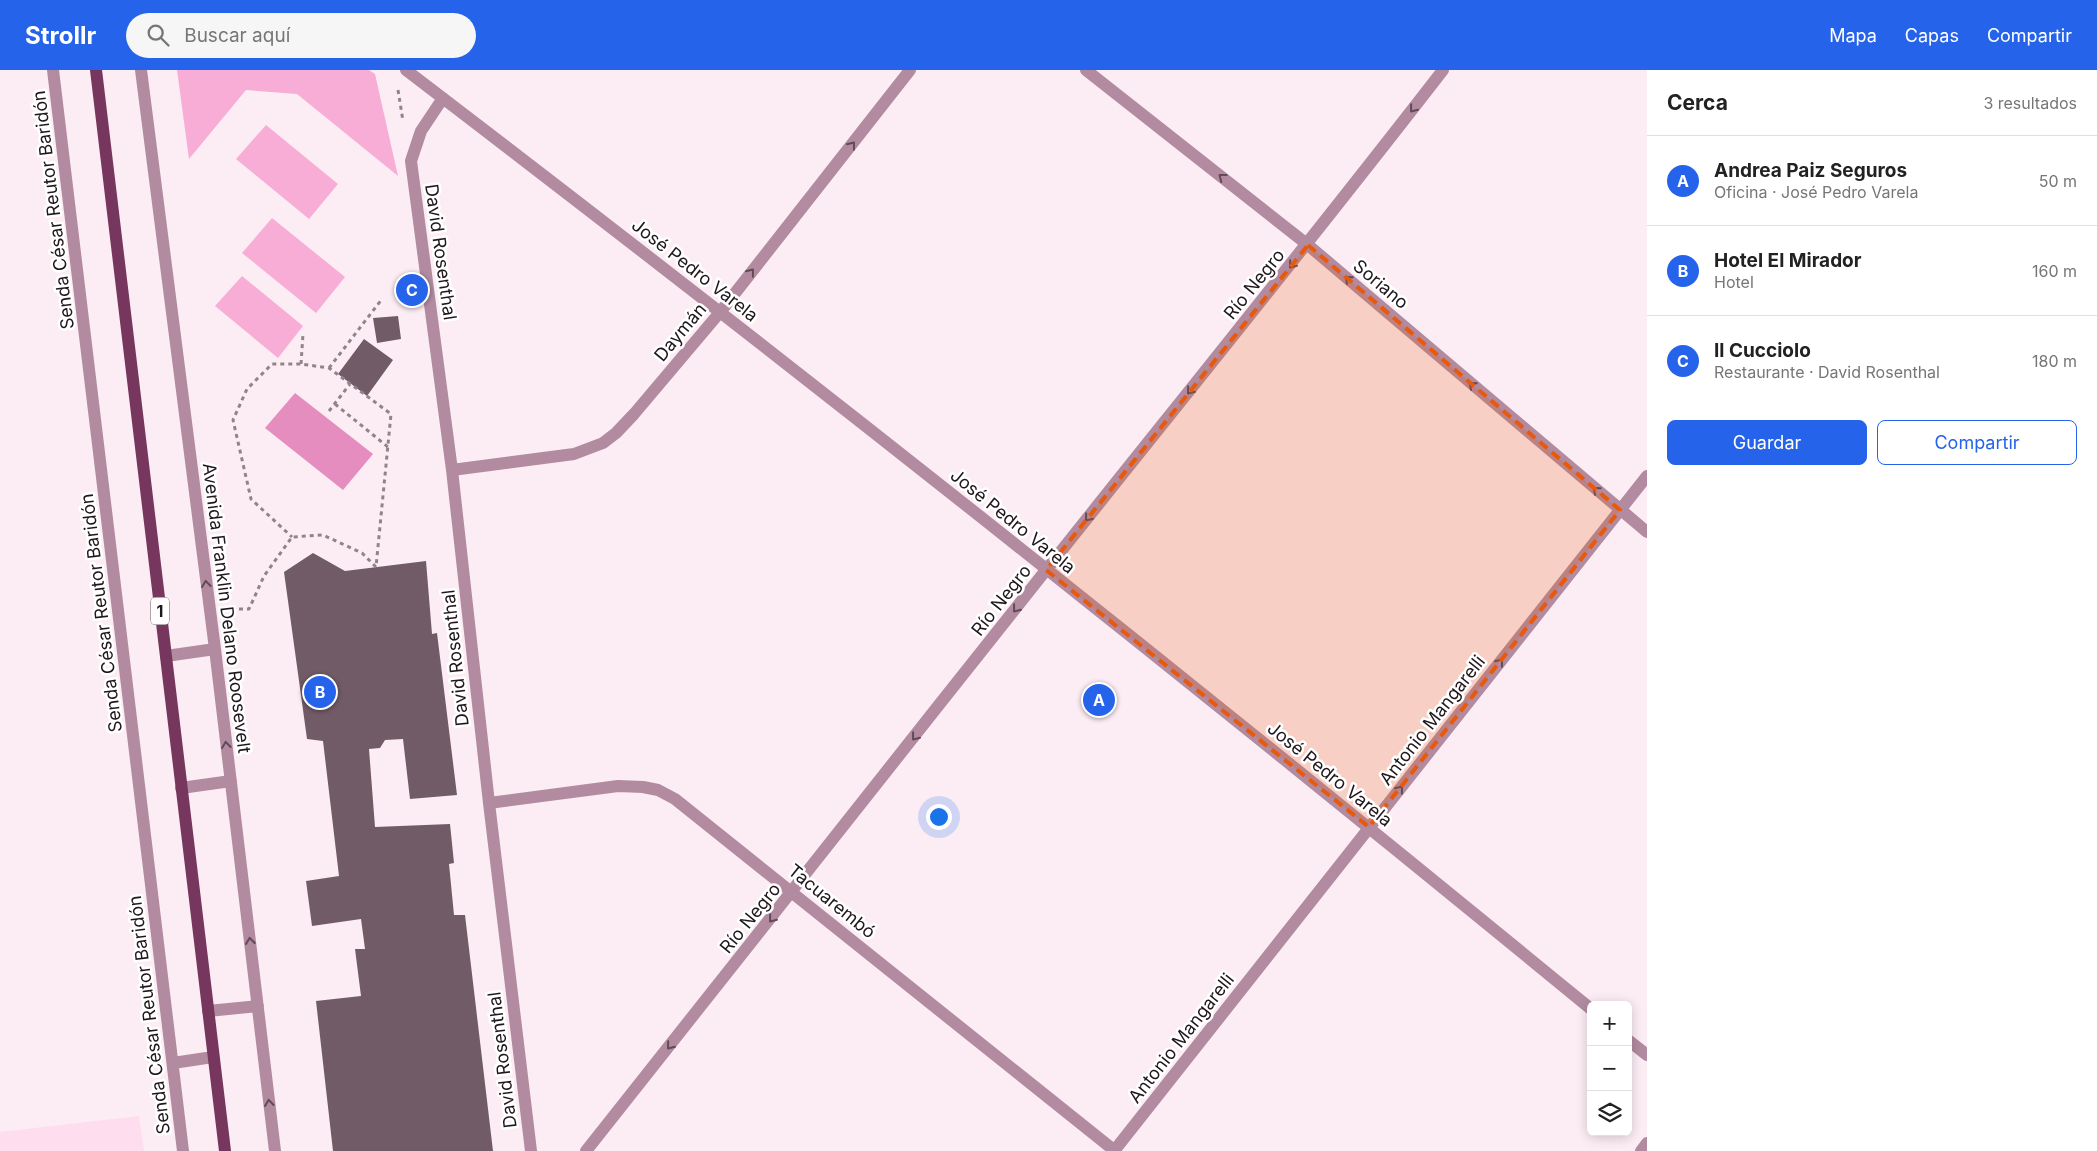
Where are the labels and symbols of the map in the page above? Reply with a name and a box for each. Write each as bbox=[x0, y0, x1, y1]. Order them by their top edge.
street label: Senda César Reutor Baridón bbox=[28, 89, 78, 331]
one-way arrow bbox=[1410, 103, 1419, 113]
one-way arrow bbox=[846, 142, 854, 151]
one-way arrow bbox=[1218, 174, 1228, 183]
street label: David Rosenthal bbox=[421, 183, 461, 321]
street label: José Pedro Varela bbox=[628, 214, 762, 326]
street label: Río Negro bbox=[1219, 245, 1289, 323]
street label: Soriano bbox=[1349, 255, 1413, 313]
one-way arrow bbox=[1289, 259, 1298, 268]
one-way arrow bbox=[746, 269, 755, 278]
pin: C bbox=[396, 271, 428, 309]
one-way arrow bbox=[1345, 276, 1354, 285]
street label: Daymán bbox=[650, 299, 710, 365]
one-way arrow bbox=[1469, 382, 1478, 390]
one-way arrow bbox=[1188, 385, 1196, 394]
street label: Avenida Franklin Delano Roosevelt bbox=[199, 462, 255, 754]
street label: José Pedro Varela bbox=[946, 464, 1080, 578]
one-way arrow bbox=[1592, 487, 1601, 496]
street label: Senda César Reutor Baridón bbox=[76, 492, 126, 734]
one-way arrow bbox=[1086, 512, 1094, 521]
street label: Río Negro bbox=[967, 560, 1035, 640]
one-way arrow bbox=[201, 580, 212, 588]
street label: David Rosenthal bbox=[437, 589, 473, 727]
road number: 1 bbox=[151, 598, 169, 624]
one-way arrow bbox=[1013, 603, 1021, 612]
street label: Antonio Mangarelli bbox=[1375, 651, 1489, 789]
one-way arrow bbox=[1495, 658, 1504, 667]
pin: B bbox=[304, 673, 336, 711]
pin: A bbox=[1083, 681, 1115, 719]
street label: José Pedro Varela bbox=[1263, 717, 1397, 831]
one-way arrow bbox=[912, 731, 921, 740]
one-way arrow bbox=[221, 741, 232, 749]
one-way arrow bbox=[1394, 786, 1402, 795]
your location bbox=[926, 804, 952, 830]
street label: Tacuarembó bbox=[784, 859, 880, 943]
street label: Río Negro bbox=[715, 879, 785, 957]
street label: Senda César Reutor Baridón bbox=[124, 894, 174, 1136]
one-way arrow bbox=[769, 913, 777, 922]
one-way arrow bbox=[245, 937, 256, 945]
street label: Antonio Mangarelli bbox=[1124, 969, 1238, 1107]
street label: David Rosenthal bbox=[483, 991, 521, 1129]
one-way arrow bbox=[668, 1040, 676, 1049]
one-way arrow bbox=[264, 1098, 275, 1106]

